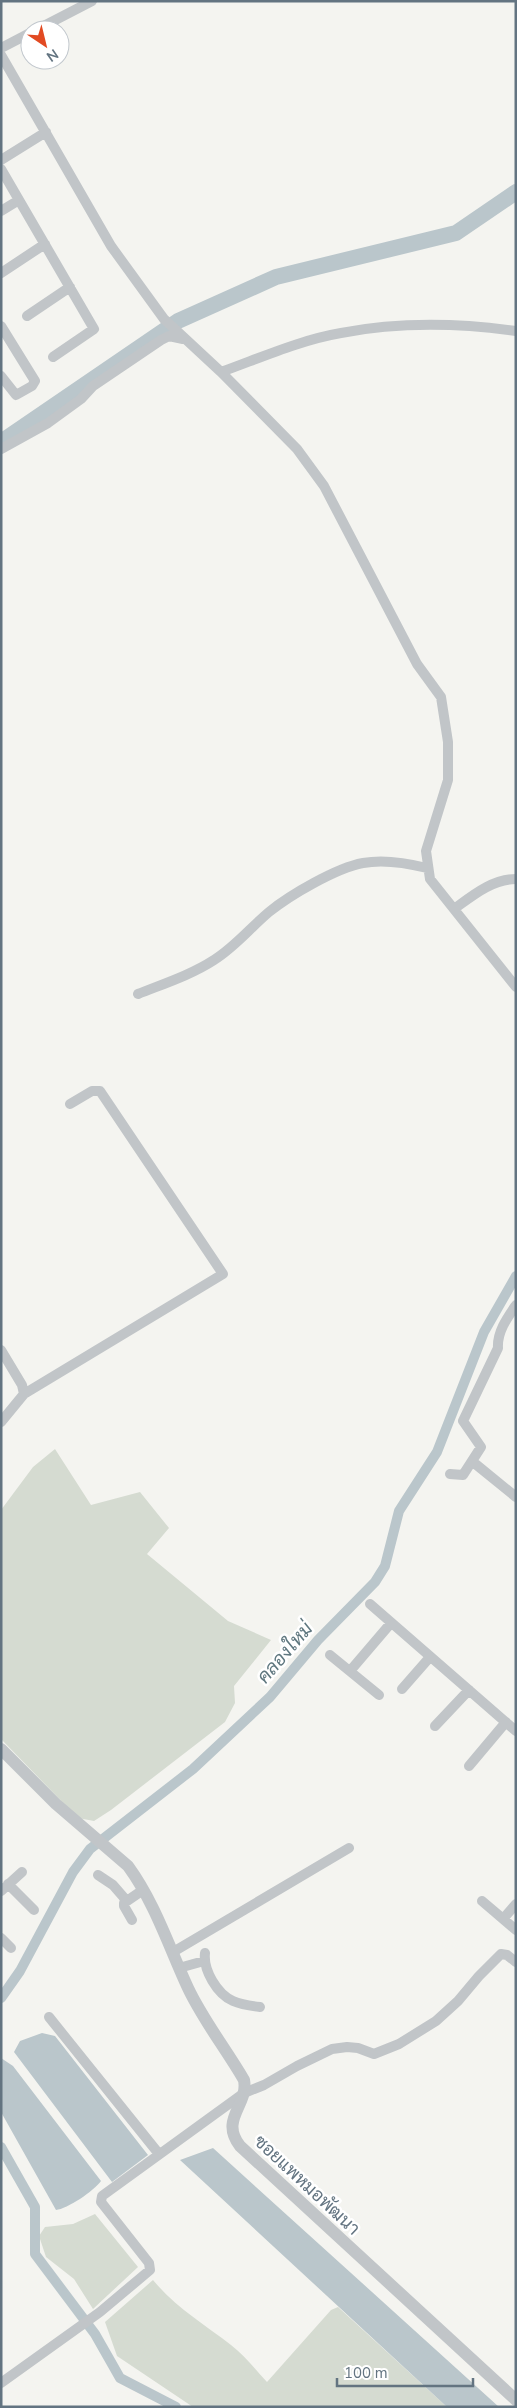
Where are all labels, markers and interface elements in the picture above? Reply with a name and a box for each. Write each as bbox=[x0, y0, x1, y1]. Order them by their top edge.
north arrow bbox=[20, 20, 70, 70]
text: N bbox=[42, 44, 62, 66]
water label: คลองใหม่ bbox=[251, 1616, 320, 1689]
street label: ซอยแพหมอพัฒนา bbox=[249, 2130, 365, 2240]
scale bar bbox=[337, 2356, 473, 2388]
text: 100 m bbox=[344, 2363, 388, 2383]

